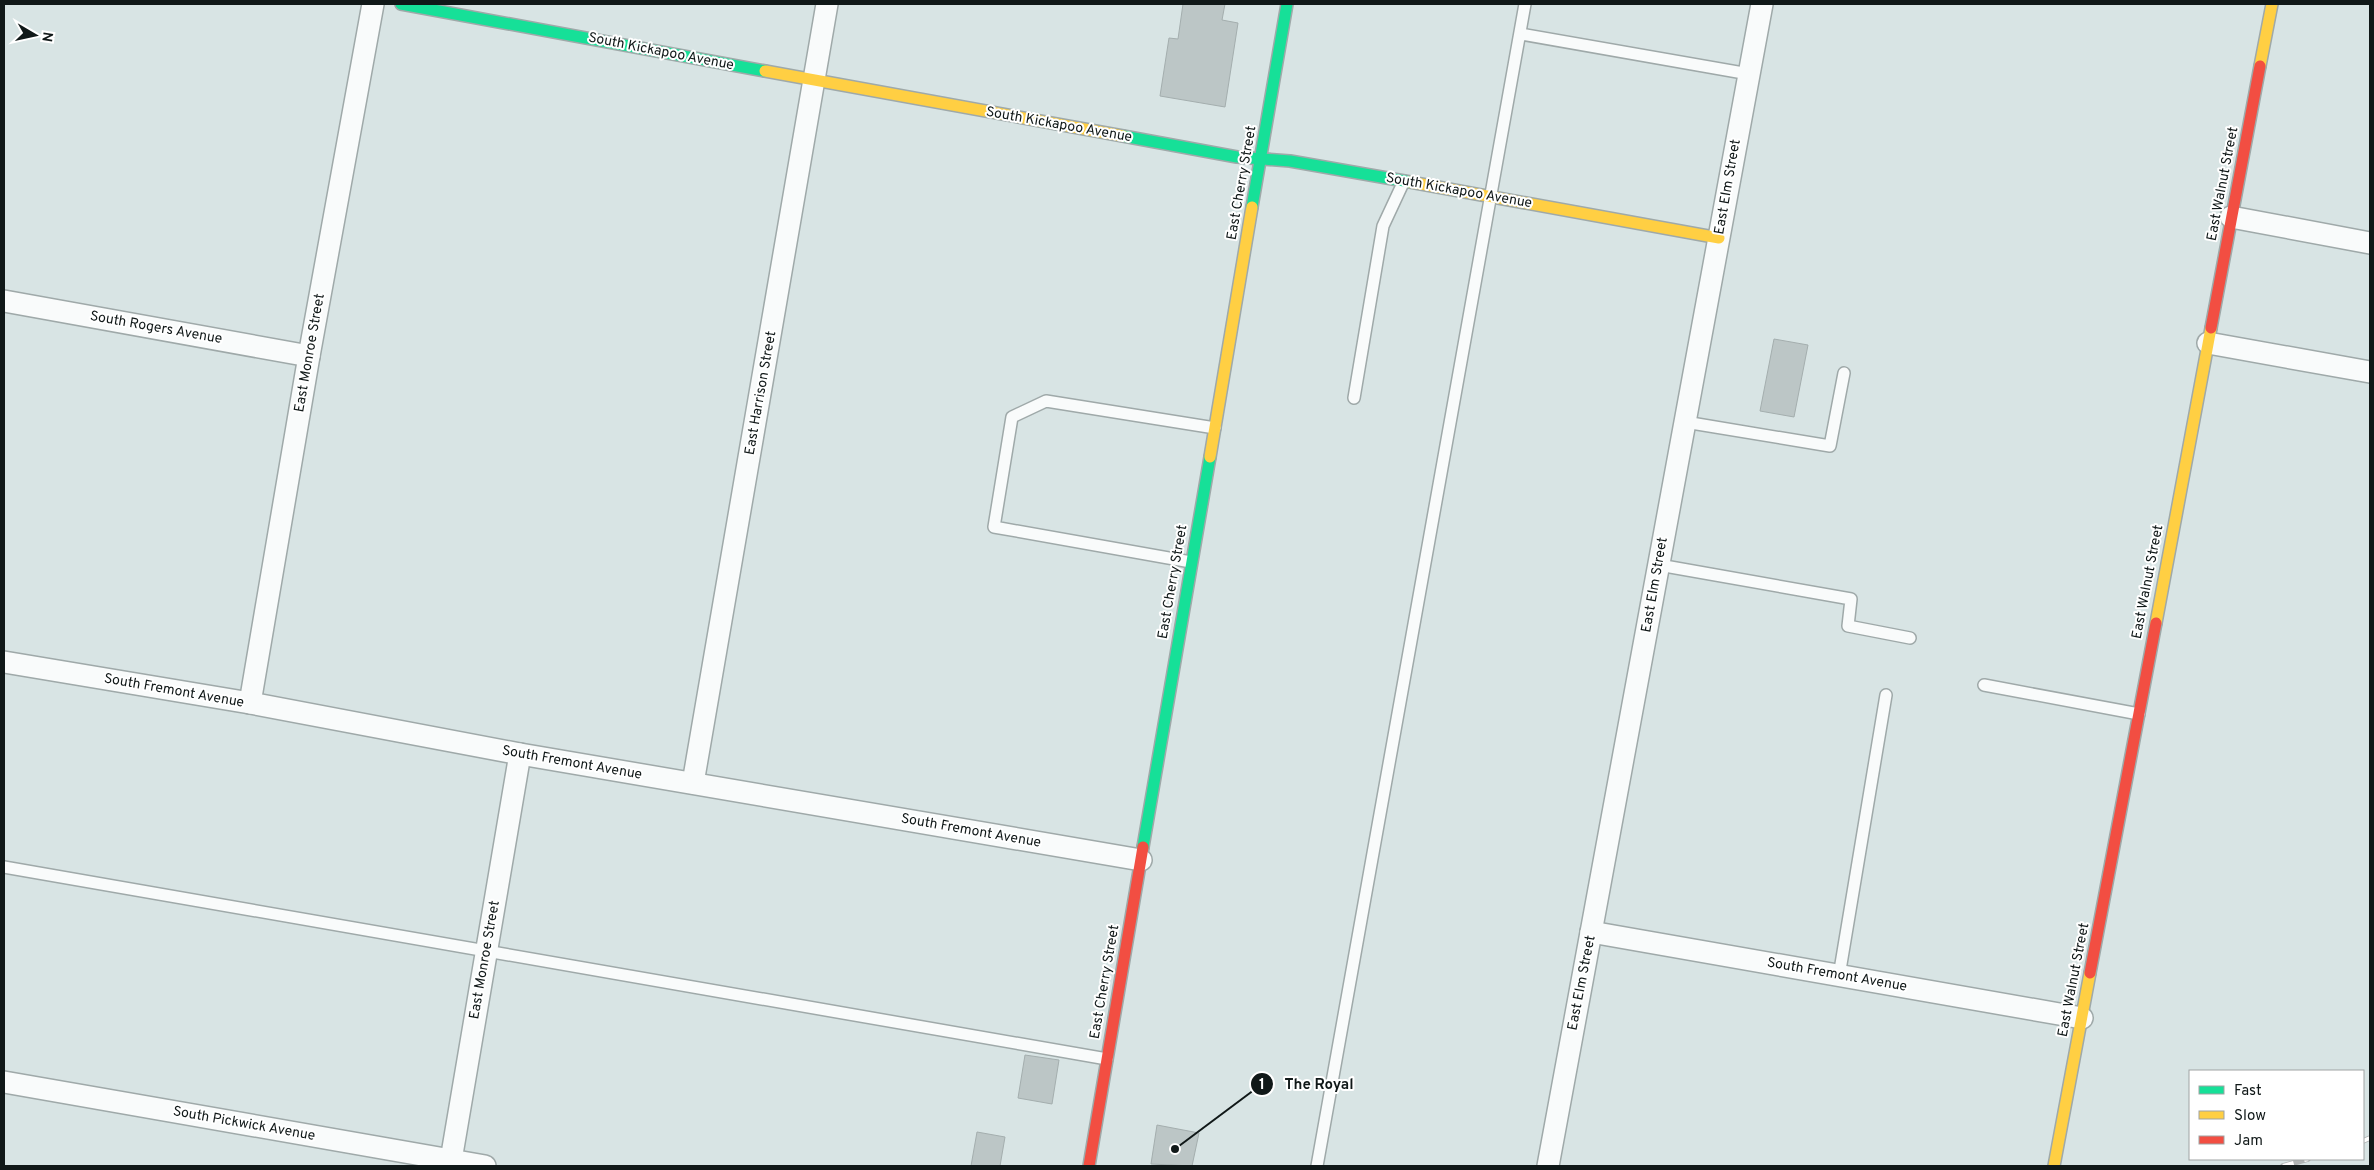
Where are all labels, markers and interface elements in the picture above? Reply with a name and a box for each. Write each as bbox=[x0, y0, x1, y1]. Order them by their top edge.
north arrow bbox=[10, 10, 60, 60]
text: N bbox=[37, 30, 56, 43]
street label: South Kickapoo Avenue bbox=[587, 30, 735, 74]
street label: South Kickapoo Avenue bbox=[985, 104, 1133, 146]
street label: East Cherry Street bbox=[1224, 125, 1260, 241]
street label: East Walnut Street bbox=[2204, 126, 2242, 242]
street label: East Elm Street bbox=[1711, 138, 1745, 236]
street label: South Kickapoo Avenue bbox=[1385, 170, 1533, 212]
street label: East Monroe Street bbox=[291, 292, 329, 414]
street label: South Rogers Avenue bbox=[89, 308, 223, 348]
street label: East Harrison Street bbox=[742, 330, 780, 456]
street label: East Cherry Street bbox=[1155, 524, 1191, 640]
street label: East Walnut Street bbox=[2129, 524, 2167, 640]
street label: East Elm Street bbox=[1638, 536, 1672, 634]
street label: South Fremont Avenue bbox=[103, 670, 245, 712]
street label: South Fremont Avenue bbox=[501, 742, 643, 784]
street label: South Fremont Avenue bbox=[900, 810, 1042, 852]
street label: East Monroe Street bbox=[466, 899, 504, 1021]
street label: East Walnut Street bbox=[2055, 922, 2093, 1038]
street label: East Cherry Street bbox=[1087, 924, 1123, 1040]
street label: East Elm Street bbox=[1564, 934, 1600, 1032]
street label: South Fremont Avenue bbox=[1766, 954, 1908, 996]
callout: The Royal bbox=[1250, 1069, 1364, 1099]
legend bbox=[2189, 1070, 2364, 1160]
text: 1 bbox=[1259, 1076, 1265, 1095]
text: The Royal bbox=[1284, 1076, 1354, 1095]
text: Fast bbox=[2234, 1082, 2262, 1101]
street label: South Pickwick Avenue bbox=[172, 1103, 316, 1145]
text: Slow bbox=[2234, 1107, 2266, 1126]
text: Jam bbox=[2234, 1132, 2263, 1151]

